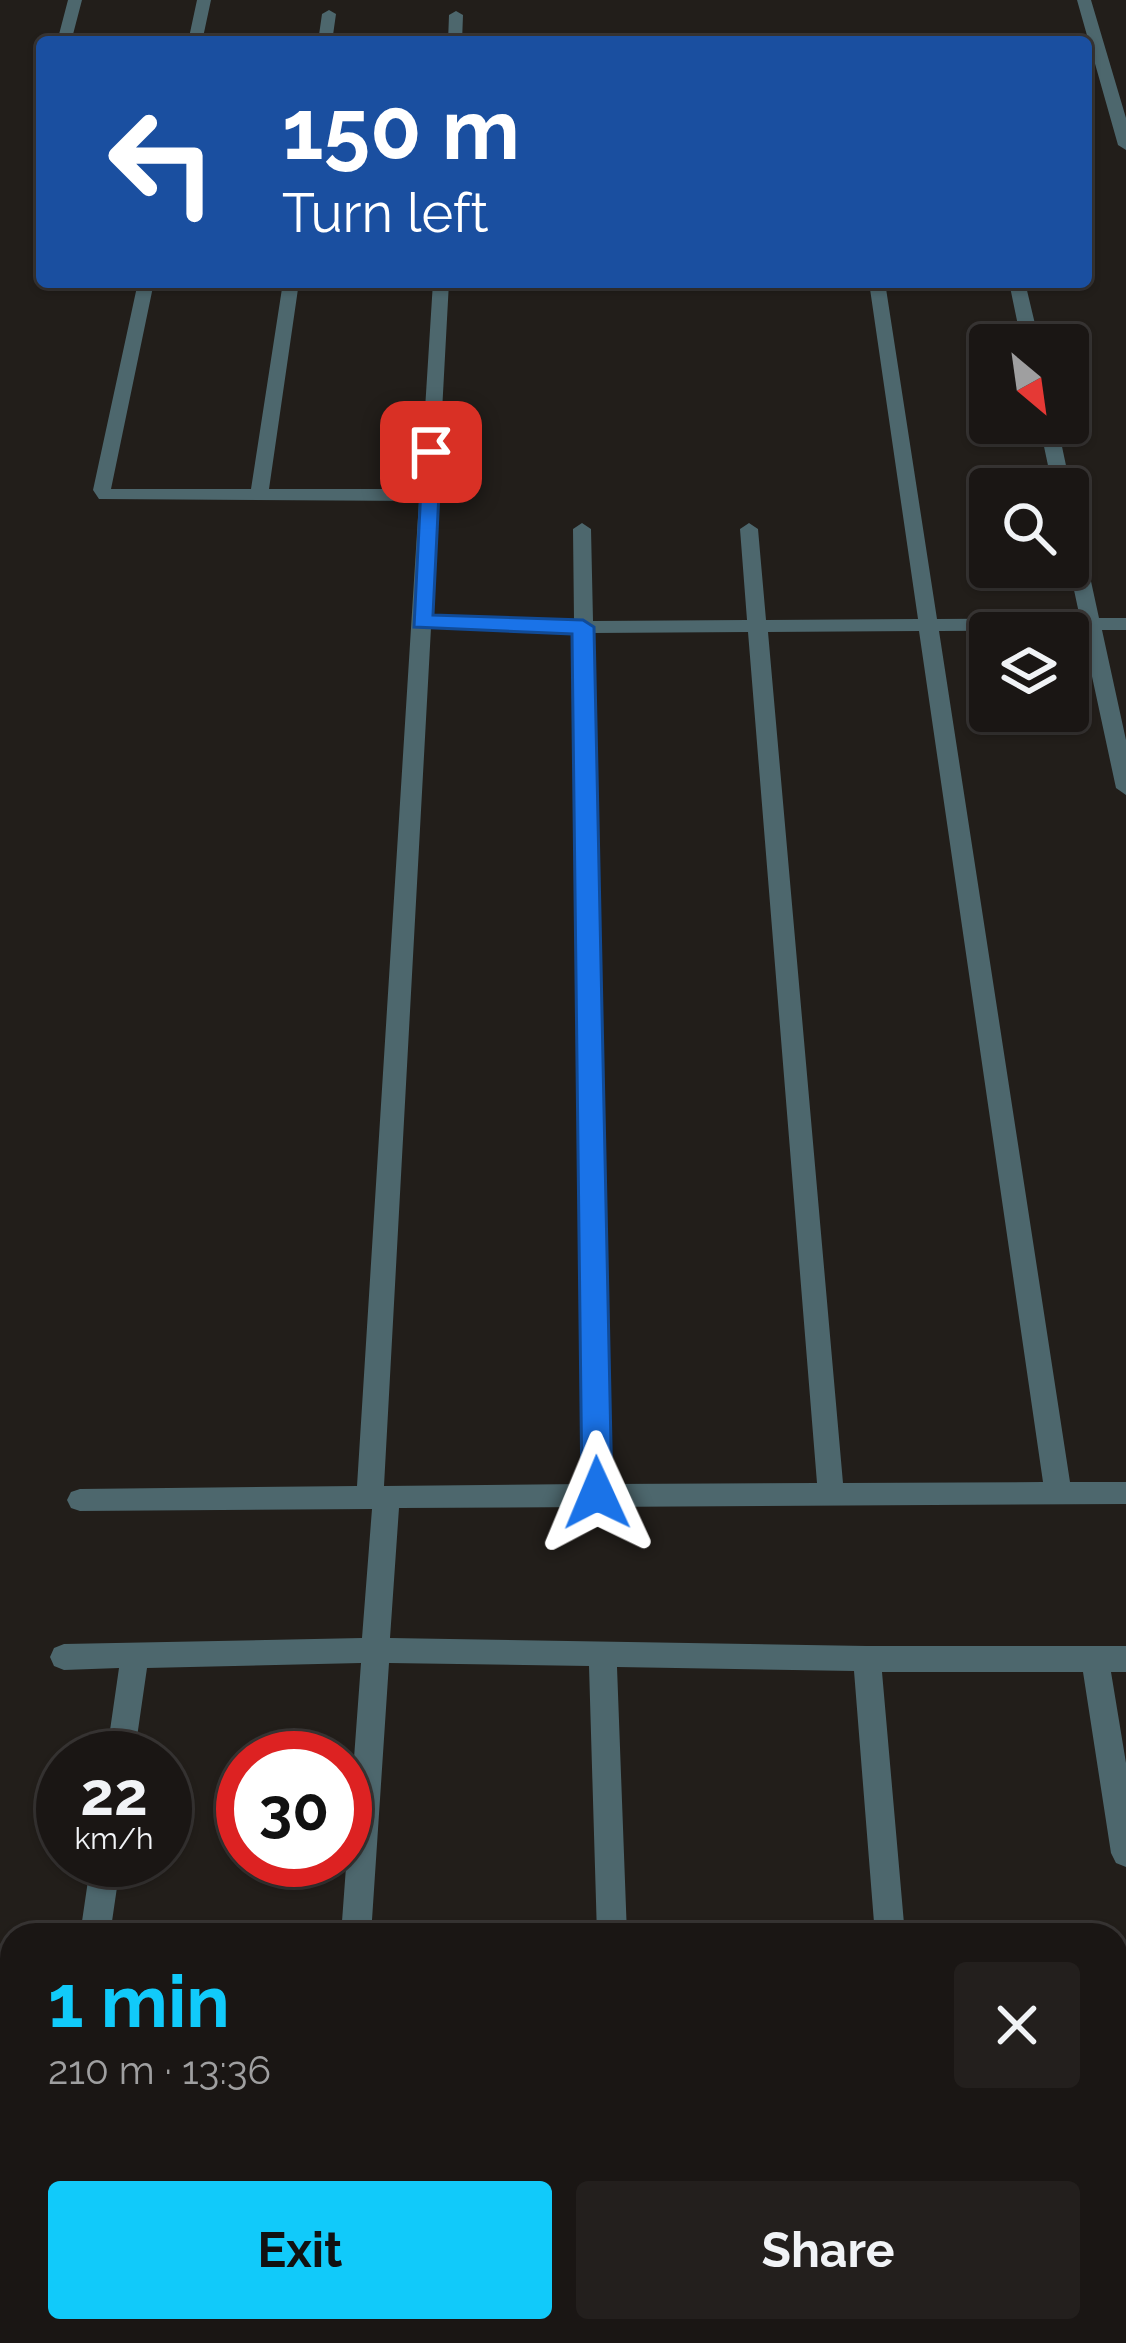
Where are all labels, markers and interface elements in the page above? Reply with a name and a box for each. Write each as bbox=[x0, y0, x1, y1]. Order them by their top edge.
text: 150 m bbox=[282, 80, 520, 179]
icon: left bbox=[84, 84, 240, 240]
text: Turn left bbox=[282, 181, 489, 245]
north arrow bbox=[969, 324, 1089, 444]
map controls bbox=[969, 324, 1089, 732]
pin bbox=[380, 401, 482, 503]
icon: arrive bbox=[398, 419, 464, 485]
button: search bbox=[969, 468, 1089, 588]
button: layers bbox=[969, 612, 1089, 732]
position arrow bbox=[534, 1430, 660, 1556]
speed limit sign: 30 bbox=[216, 1731, 372, 1887]
text: 22 bbox=[80, 1759, 148, 1829]
text: km/h bbox=[74, 1821, 154, 1856]
text: 1 min bbox=[48, 1959, 230, 2044]
button: close bbox=[954, 1962, 1080, 2088]
text: 210 m · 13:36 bbox=[48, 2047, 271, 2093]
button: Exit bbox=[48, 2181, 552, 2319]
button: Share bbox=[576, 2181, 1080, 2319]

